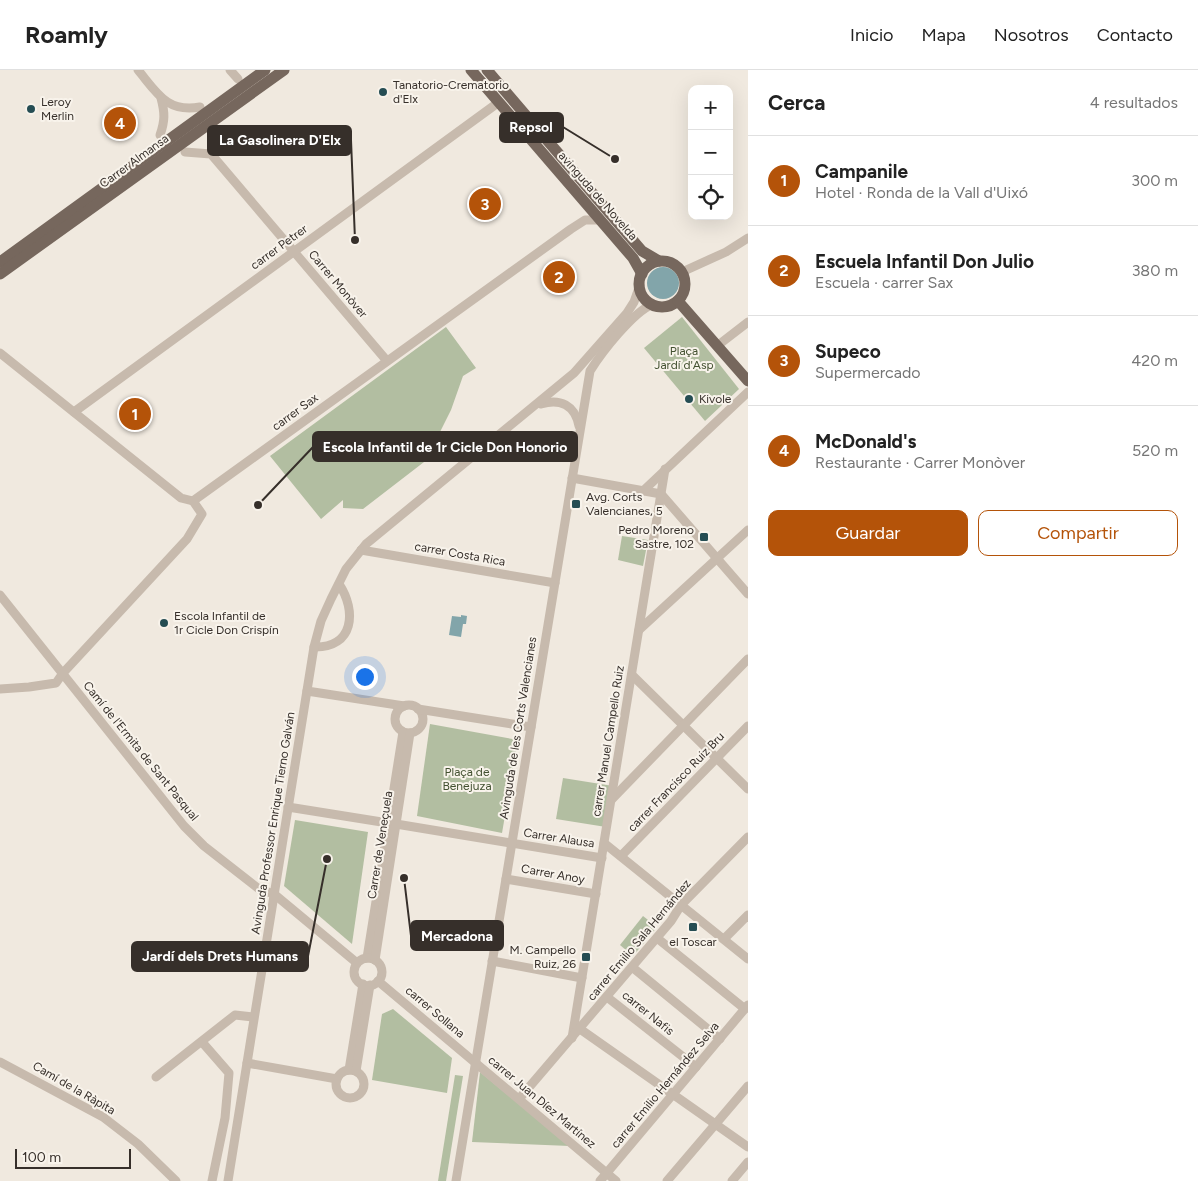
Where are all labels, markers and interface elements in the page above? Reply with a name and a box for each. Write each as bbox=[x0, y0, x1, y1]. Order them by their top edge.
text: Roamly bbox=[25, 20, 108, 49]
text: Inicio bbox=[850, 24, 894, 46]
text: Mapa bbox=[922, 24, 966, 46]
text: Nosotros bbox=[994, 24, 1069, 46]
text: Contacto bbox=[1097, 24, 1173, 46]
place label: Tanatorio-Crematorio d'Elx bbox=[393, 78, 509, 106]
map controls bbox=[688, 85, 733, 220]
button: + bbox=[688, 85, 733, 130]
marker: Tanatorio-Crematorio d'Elx bbox=[377, 86, 389, 98]
text: Cerca bbox=[768, 90, 825, 115]
text: 4 resultados bbox=[1090, 93, 1178, 112]
place label: Leroy Merlin bbox=[41, 95, 74, 123]
marker: Leroy Merlin bbox=[25, 103, 37, 115]
pin: 4 bbox=[104, 104, 136, 142]
callout: Repsol bbox=[500, 113, 563, 142]
text: Repsol bbox=[509, 119, 553, 136]
callout: La Gasolinera D'Elx bbox=[208, 126, 351, 155]
button: − bbox=[688, 130, 733, 175]
street label: Carrer Almansa bbox=[97, 131, 171, 191]
text: La Gasolinera D'Elx bbox=[219, 132, 342, 149]
street label: avinguda de Novelda bbox=[556, 149, 640, 243]
text: Campanile bbox=[815, 160, 908, 183]
text: 1 bbox=[781, 171, 787, 190]
text: 300 m bbox=[1131, 171, 1178, 190]
button: locate bbox=[688, 175, 733, 220]
text: Hotel · Ronda de la Vall d'Uixó bbox=[815, 183, 1028, 202]
pin: 3 bbox=[469, 185, 501, 223]
street label: carrer Petrer bbox=[248, 222, 310, 272]
street label: Carrer Monòver bbox=[306, 247, 370, 321]
text: Escuela Infantil Don Julio bbox=[815, 250, 1034, 273]
pin: 2 bbox=[543, 258, 575, 296]
text: 2 bbox=[779, 261, 789, 280]
text: 380 m bbox=[1132, 261, 1178, 280]
text: Escuela · carrer Sax bbox=[815, 273, 953, 292]
text: Supeco bbox=[815, 340, 881, 363]
park label: Plaça Jardí d'Asp bbox=[654, 344, 714, 372]
text: 3 bbox=[780, 351, 788, 370]
text: 420 m bbox=[1131, 351, 1178, 370]
text: Supermercado bbox=[815, 363, 921, 382]
street label: carrer Sax bbox=[269, 390, 321, 433]
place label: Kivole bbox=[699, 392, 732, 406]
marker: Kivole bbox=[683, 393, 695, 405]
pin: 1 bbox=[119, 395, 151, 433]
text: McDonald's bbox=[815, 430, 916, 453]
callout: Escola Infantil de 1r Cicle Don Honorio bbox=[313, 432, 577, 461]
text: Escola Infantil de 1r Cicle Don Honorio bbox=[323, 439, 567, 456]
text: 4 bbox=[779, 441, 789, 460]
text: 520 m bbox=[1132, 441, 1178, 460]
text: Restaurante · Carrer Monòver bbox=[815, 453, 1025, 472]
place label: Avg. Corts Valencianes, 5 bbox=[586, 490, 663, 518]
marker: Avg. Corts Valencianes, 5 bbox=[570, 498, 582, 510]
button: Guardar bbox=[768, 510, 968, 556]
button: Compartir bbox=[978, 510, 1178, 556]
place label: Pedro Moreno Sastre, 102 bbox=[618, 523, 694, 551]
marker: Pedro Moreno Sastre, 102 bbox=[698, 531, 710, 543]
street label: carrer Costa Rica bbox=[413, 539, 507, 569]
place label: Escola Infantil de 1r Cicle Don Crispín bbox=[174, 609, 279, 637]
marker: Escola Infantil de 1r Cicle Don Crispín bbox=[158, 617, 170, 629]
street label: Avinguda de les Corts Valencianes bbox=[497, 635, 539, 820]
your location bbox=[352, 664, 378, 690]
street label: carrer Manuel Campello Ruiz bbox=[589, 664, 627, 818]
street label: Camí de l'Ermita de Sant Pasqual bbox=[80, 679, 202, 823]
street label: Avinguda Professor Enrique Tierno Galván bbox=[249, 711, 298, 935]
street label: carrer Francisco Ruiz Bru bbox=[625, 729, 727, 835]
park label: Plaça de Benejuza bbox=[442, 765, 492, 793]
street label: Carrer de Veneçuela bbox=[365, 790, 395, 900]
street label: Carrer Alausa bbox=[522, 825, 596, 851]
street label: Carrer Anoy bbox=[520, 862, 587, 887]
street label: carrer Emilio Sala Hernández bbox=[584, 877, 694, 1003]
callout: Mercadona bbox=[411, 921, 503, 950]
marker: el Toscar bbox=[687, 921, 699, 933]
text: Mercadona bbox=[421, 928, 493, 945]
place label: el Toscar bbox=[669, 935, 717, 949]
callout: Jardí dels Drets Humans bbox=[132, 942, 308, 971]
place label: M. Campello Ruiz, 26 bbox=[510, 943, 576, 971]
text: Jardí dels Drets Humans bbox=[142, 948, 299, 965]
marker: M. Campello Ruiz, 26 bbox=[580, 951, 592, 963]
street label: carrer Sollana bbox=[403, 983, 467, 1041]
street label: carrer Nafis bbox=[619, 988, 677, 1038]
street label: carrer Emilio Hernández Selva bbox=[608, 1019, 722, 1151]
street label: carrer Juan Díez Martínez bbox=[485, 1053, 599, 1151]
street label: Camí de la Ràpita bbox=[30, 1059, 118, 1117]
scale bar bbox=[15, 1146, 131, 1169]
text: 100 m bbox=[22, 1149, 61, 1166]

